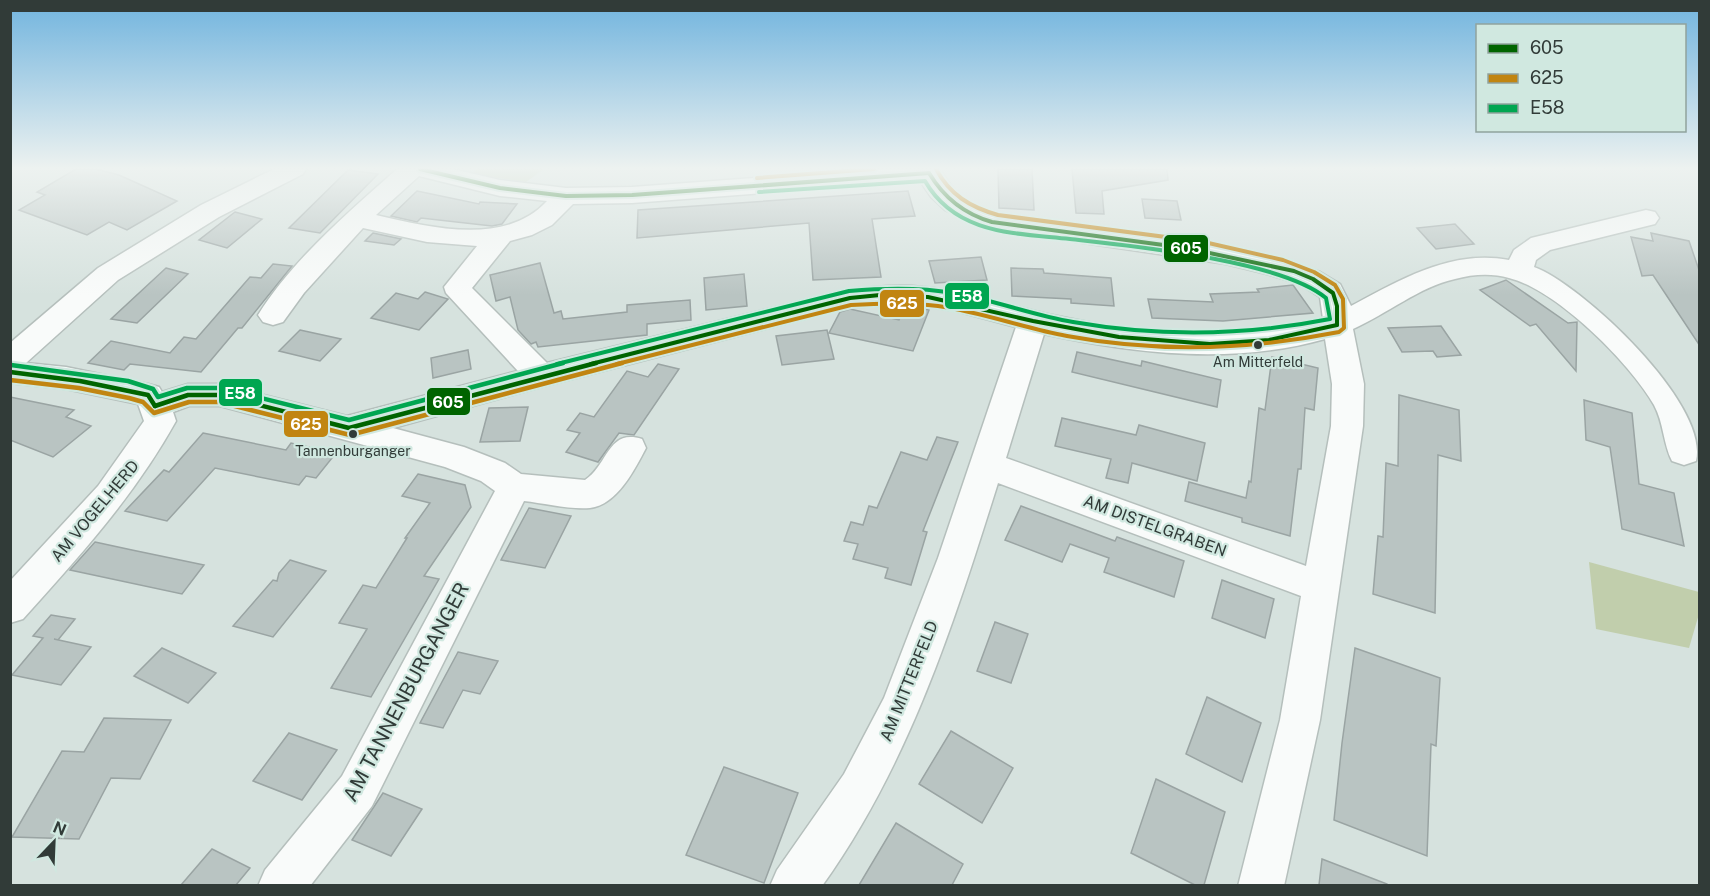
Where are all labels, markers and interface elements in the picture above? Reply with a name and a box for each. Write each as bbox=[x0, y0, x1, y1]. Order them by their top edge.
legend bbox=[1476, 24, 1686, 132]
text: 605 bbox=[1530, 37, 1564, 58]
text: 625 bbox=[1530, 67, 1563, 88]
text: E58 bbox=[1530, 97, 1564, 118]
line badge: 605 bbox=[1163, 234, 1209, 263]
text: 605 bbox=[1170, 239, 1202, 258]
line badge: E58 bbox=[944, 282, 990, 310]
text: E58 bbox=[951, 287, 983, 306]
line badge: 625 bbox=[879, 289, 925, 318]
text: 625 bbox=[886, 294, 918, 313]
marker: Am Mitterfeld bbox=[1252, 339, 1264, 351]
place label: Am Mitterfeld bbox=[1213, 354, 1303, 370]
line badge: E58 bbox=[218, 378, 263, 407]
text: E58 bbox=[224, 384, 256, 403]
line badge: 605 bbox=[426, 387, 471, 416]
text: 605 bbox=[432, 393, 464, 412]
line badge: 625 bbox=[283, 410, 329, 438]
text: 625 bbox=[290, 415, 322, 434]
marker: Tannenburganger bbox=[347, 428, 359, 440]
place label: Tannenburganger bbox=[295, 443, 411, 459]
street label: AM VOGELHERD bbox=[47, 456, 143, 566]
street label: AM DISTELGRABEN bbox=[1081, 491, 1229, 561]
street label: AM TANNENBURGANGER bbox=[338, 578, 474, 806]
street label: AM MITTERFELD bbox=[876, 618, 942, 744]
north arrow bbox=[24, 812, 84, 872]
text: N bbox=[50, 817, 69, 840]

